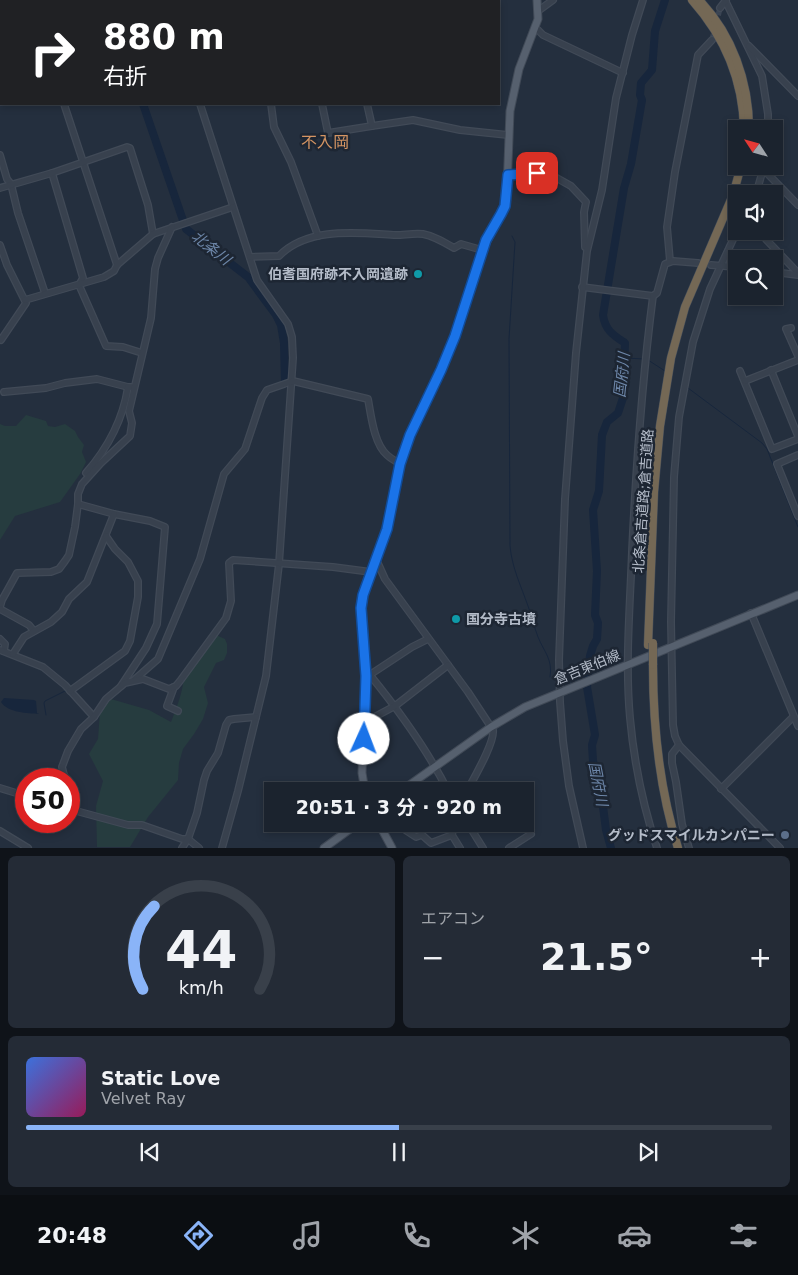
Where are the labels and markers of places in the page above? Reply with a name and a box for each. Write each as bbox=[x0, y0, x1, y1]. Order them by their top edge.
pin bbox=[516, 152, 558, 194]
place label: 伯耆国府跡不入岡遺跡 bbox=[268, 266, 408, 282]
marker: 伯耆国府跡不入岡遺跡 bbox=[412, 268, 424, 280]
place label: 国分寺古墳 bbox=[466, 611, 536, 627]
marker: 国分寺古墳 bbox=[450, 613, 462, 625]
place label: グッドスマイルカンパニー bbox=[608, 827, 775, 843]
marker: グッドスマイルカンパニー bbox=[779, 829, 791, 841]

